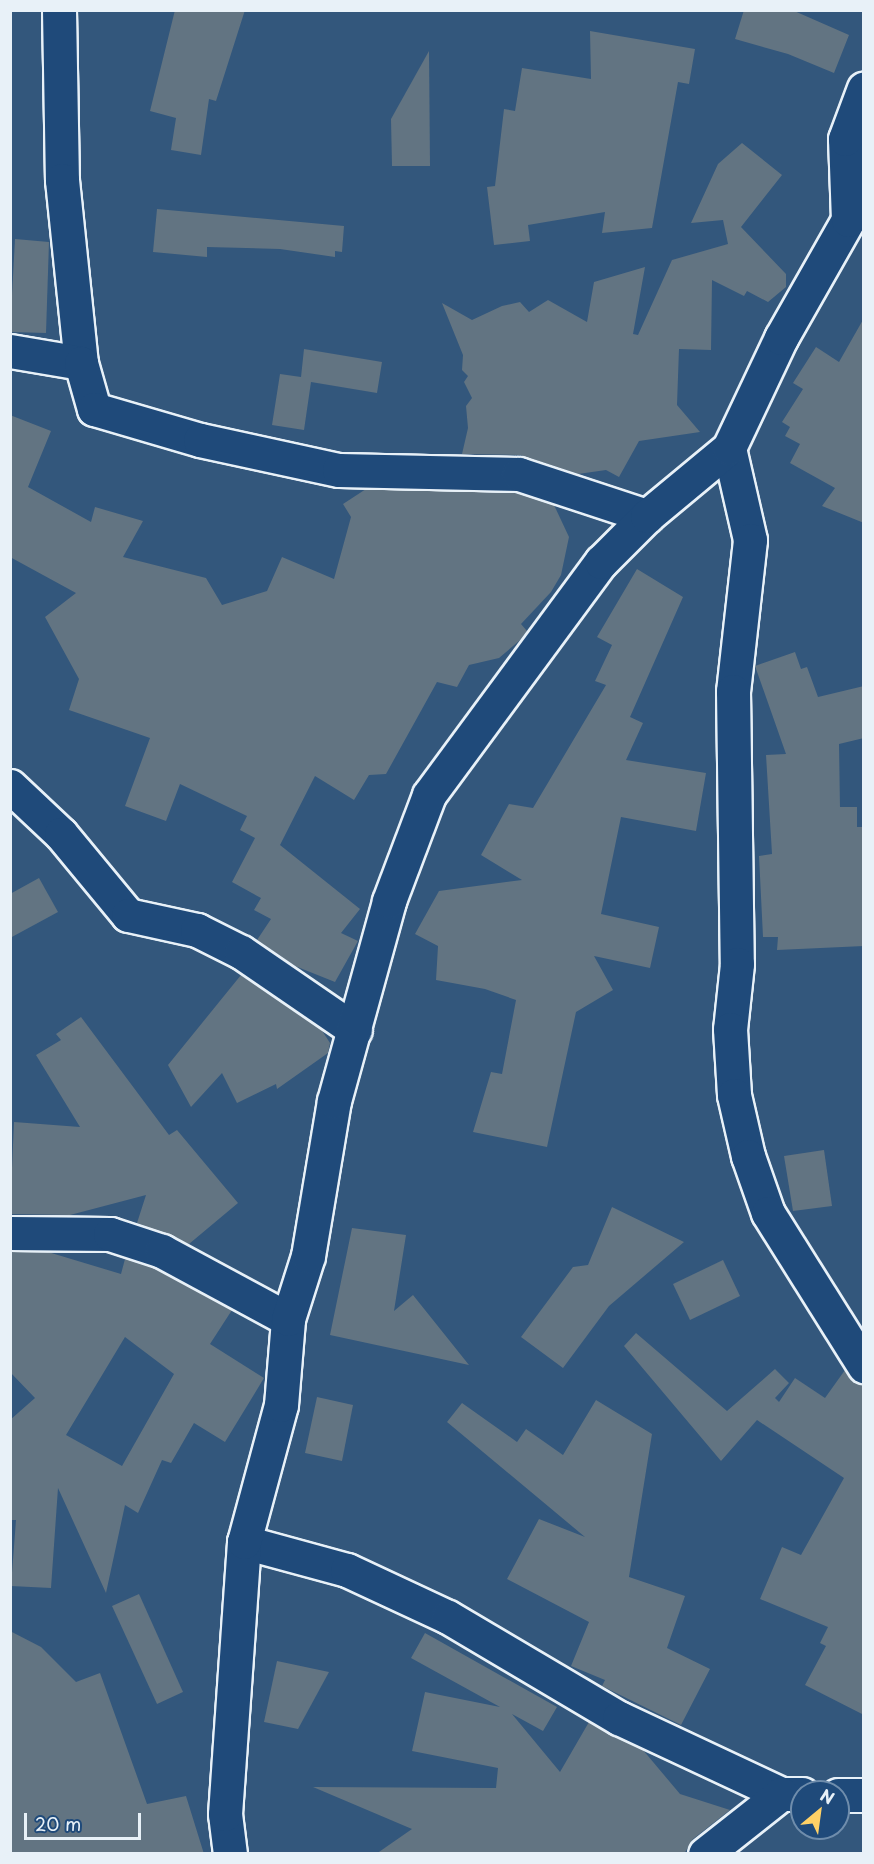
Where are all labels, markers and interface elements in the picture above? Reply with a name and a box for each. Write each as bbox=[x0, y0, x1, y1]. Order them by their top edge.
north arrow bbox=[790, 1780, 850, 1840]
text: N bbox=[816, 1782, 839, 1810]
scale bar bbox=[27, 1801, 144, 1839]
text: 20 m bbox=[35, 1810, 81, 1837]

